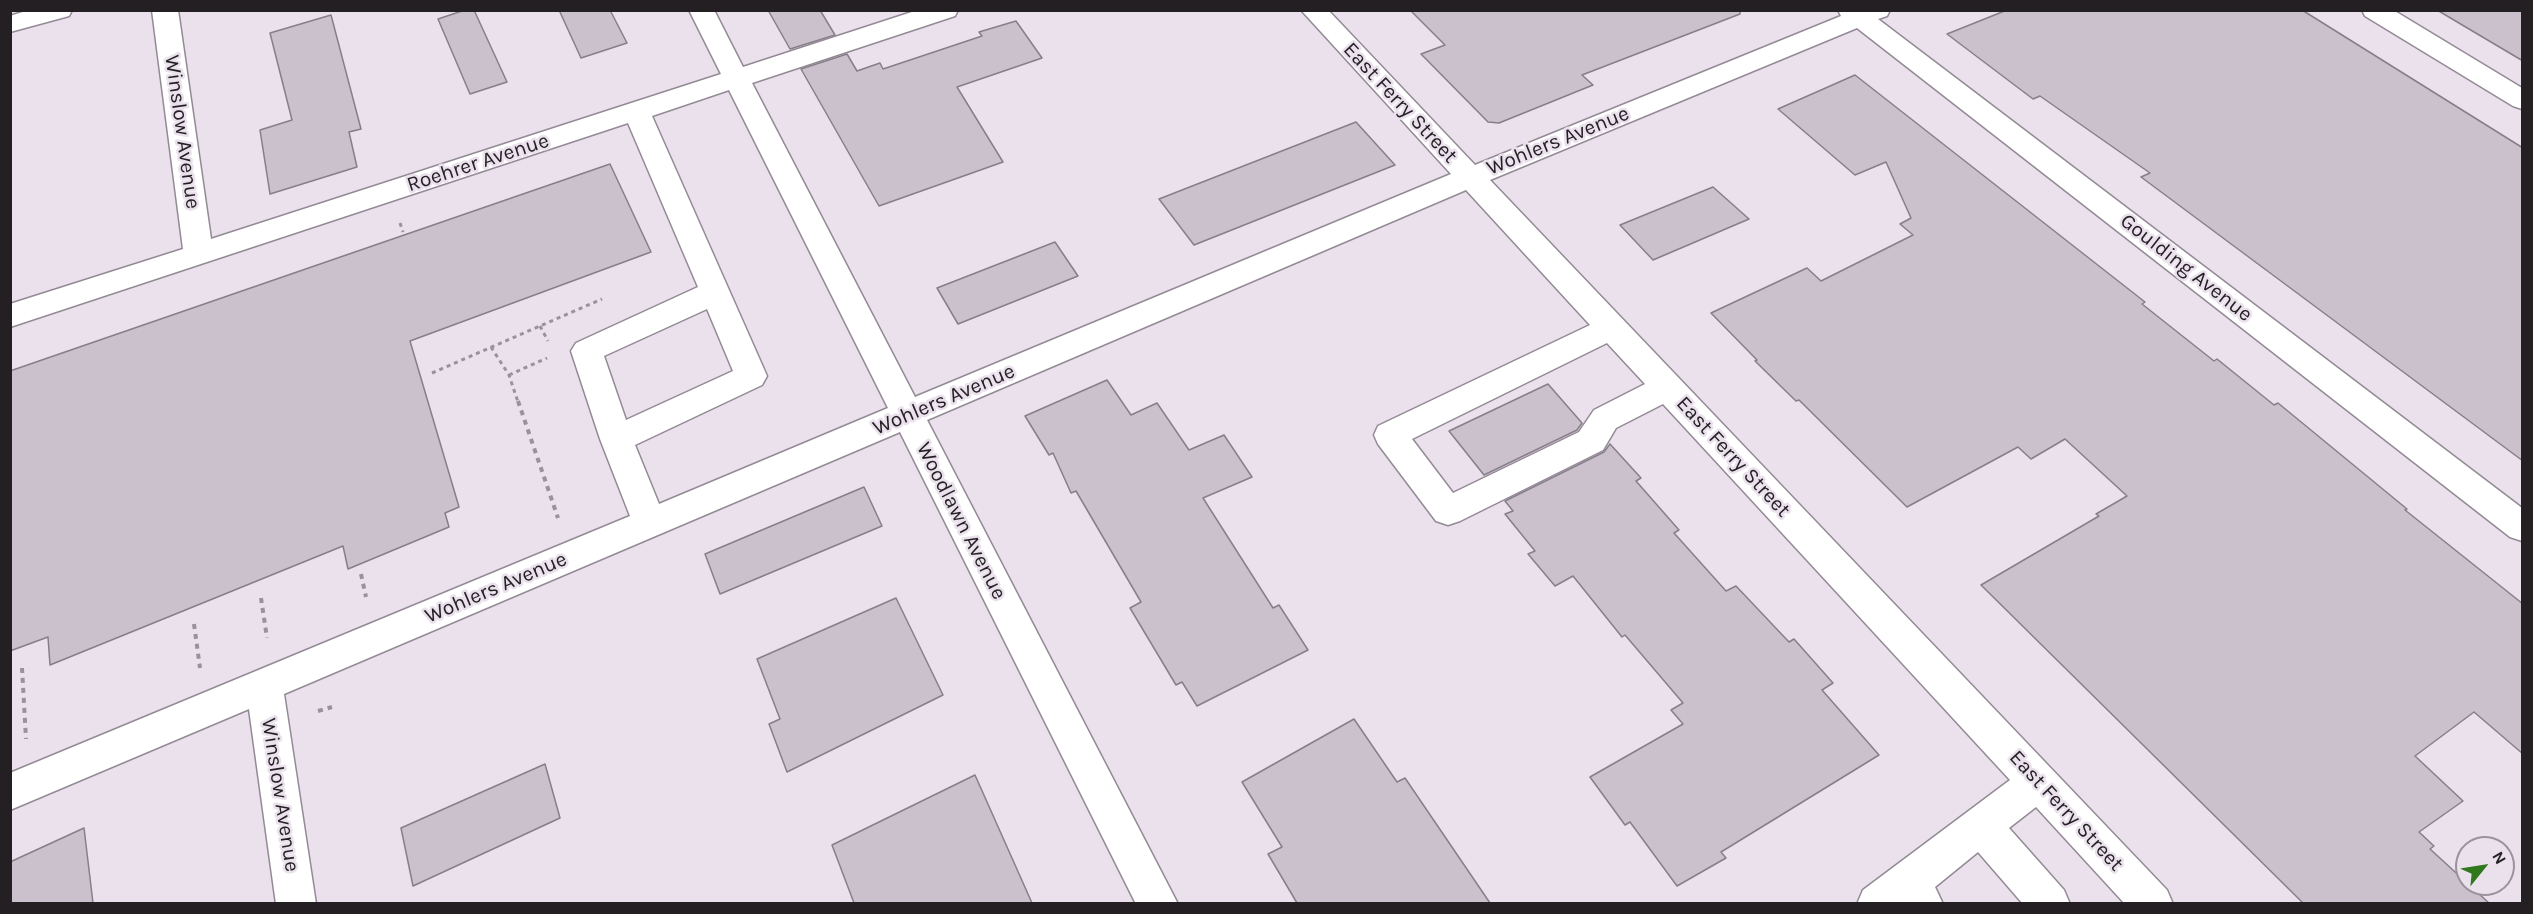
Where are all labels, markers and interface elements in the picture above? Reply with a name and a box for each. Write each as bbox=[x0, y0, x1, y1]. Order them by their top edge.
street label: East Ferry Street bbox=[1338, 37, 1462, 169]
street label: Winslow Avenue bbox=[159, 53, 205, 211]
street label: Wohlers Avenue bbox=[1483, 101, 1633, 181]
street label: Roehrer Avenue bbox=[404, 128, 552, 198]
street label: Goulding Avenue bbox=[2115, 209, 2257, 327]
street label: Wohlers Avenue bbox=[869, 359, 1019, 441]
street label: East Ferry Street bbox=[1671, 391, 1795, 523]
street label: Woodlawn Avenue bbox=[911, 438, 1011, 604]
street label: Wohlers Avenue bbox=[421, 547, 571, 629]
street label: Winslow Avenue bbox=[255, 716, 305, 874]
street label: East Ferry Street bbox=[2004, 745, 2128, 877]
north arrow bbox=[2455, 836, 2515, 896]
text: N bbox=[2488, 848, 2510, 867]

